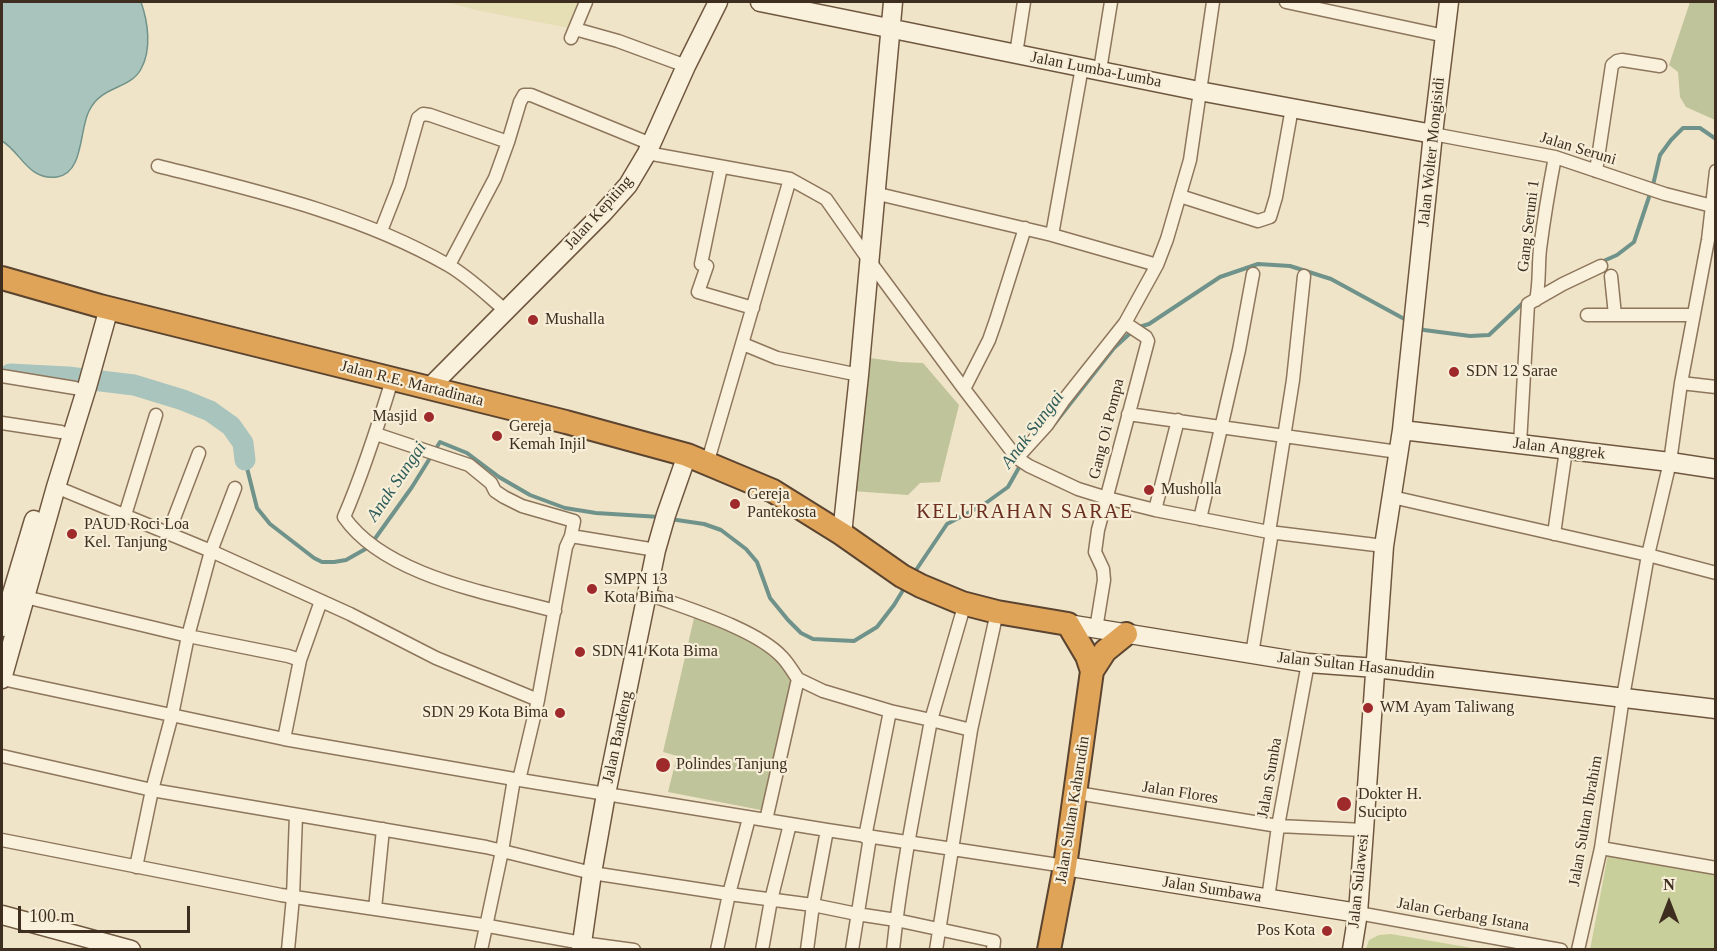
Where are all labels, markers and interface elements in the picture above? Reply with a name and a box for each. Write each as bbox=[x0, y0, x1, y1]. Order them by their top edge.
street label: Jalan Lumba-Lumba bbox=[1029, 48, 1163, 92]
street label: Jalan Wolter Mongisidi bbox=[1415, 77, 1449, 227]
street label: Jalan Seruni bbox=[1538, 128, 1618, 170]
street label: Jalan Kepiting bbox=[561, 172, 637, 254]
street label: Gang Seruni 1 bbox=[1514, 179, 1544, 273]
place label: Mushalla bbox=[545, 310, 605, 330]
marker: Mushalla bbox=[526, 313, 540, 327]
street label: Jalan R.E. Martadinata bbox=[339, 357, 485, 411]
place label: SDN 12 Sarae bbox=[1466, 362, 1558, 382]
marker: SDN 12 Sarae bbox=[1447, 365, 1461, 379]
street label: Gang Oi Pompa bbox=[1085, 377, 1129, 481]
water label: Anak Sungai bbox=[997, 387, 1069, 473]
place label: Masjid bbox=[373, 407, 417, 427]
marker: Masjid bbox=[422, 410, 436, 424]
place label: Gereja Kemah Injil bbox=[509, 417, 586, 455]
marker: Gereja Kemah Injil bbox=[490, 429, 504, 443]
street label: Jalan Anggrek bbox=[1512, 434, 1606, 464]
water label: Anak Sungai bbox=[362, 438, 432, 526]
place label: Musholla bbox=[1161, 480, 1221, 500]
marker: Musholla bbox=[1142, 483, 1156, 497]
place label: Gereja Pantekosta bbox=[747, 485, 816, 523]
marker: Gereja Pantekosta bbox=[728, 497, 742, 511]
district label: KELURAHAN SARAE bbox=[916, 501, 1134, 525]
place label: PAUD Roci Loa Kel. Tanjung bbox=[84, 515, 189, 553]
marker: PAUD Roci Loa Kel. Tanjung bbox=[65, 527, 79, 541]
place label: SMPN 13 Kota Bima bbox=[604, 570, 674, 608]
marker: SMPN 13 Kota Bima bbox=[585, 582, 599, 596]
place label: SDN 41 Kota Bima bbox=[592, 642, 718, 662]
marker: SDN 41 Kota Bima bbox=[573, 645, 587, 659]
street label: Jalan Sultan Hasanuddin bbox=[1276, 648, 1436, 684]
street label: Jalan Bandeng bbox=[599, 689, 637, 785]
place label: WM Ayam Taliwang bbox=[1380, 698, 1514, 718]
marker: WM Ayam Taliwang bbox=[1361, 701, 1375, 715]
place label: SDN 29 Kota Bima bbox=[422, 703, 548, 723]
marker: SDN 29 Kota Bima bbox=[553, 706, 567, 720]
street label: Jalan Sultan Kaharudin bbox=[1052, 735, 1094, 885]
street label: Jalan Sumba bbox=[1253, 736, 1287, 820]
street label: Jalan Sultan Ibrahim bbox=[1565, 754, 1607, 888]
place label: Polindes Tanjung bbox=[676, 755, 787, 775]
marker: Polindes Tanjung bbox=[654, 756, 672, 774]
street label: Jalan Flores bbox=[1141, 778, 1219, 808]
place label: Dokter H. Sucipto bbox=[1358, 785, 1422, 823]
marker: Dokter H. Sucipto bbox=[1335, 795, 1353, 813]
street label: Jalan Sulawesi bbox=[1345, 833, 1373, 929]
street label: Jalan Sumbawa bbox=[1161, 873, 1263, 907]
north arrow bbox=[1639, 873, 1699, 933]
text: N bbox=[1663, 876, 1675, 893]
scale bar bbox=[21, 894, 194, 932]
street label: Jalan Gerbang Istana bbox=[1395, 894, 1531, 936]
text: 100 m bbox=[29, 906, 75, 926]
place label: Pos Kota bbox=[1257, 921, 1315, 941]
marker: Pos Kota bbox=[1320, 924, 1334, 938]

